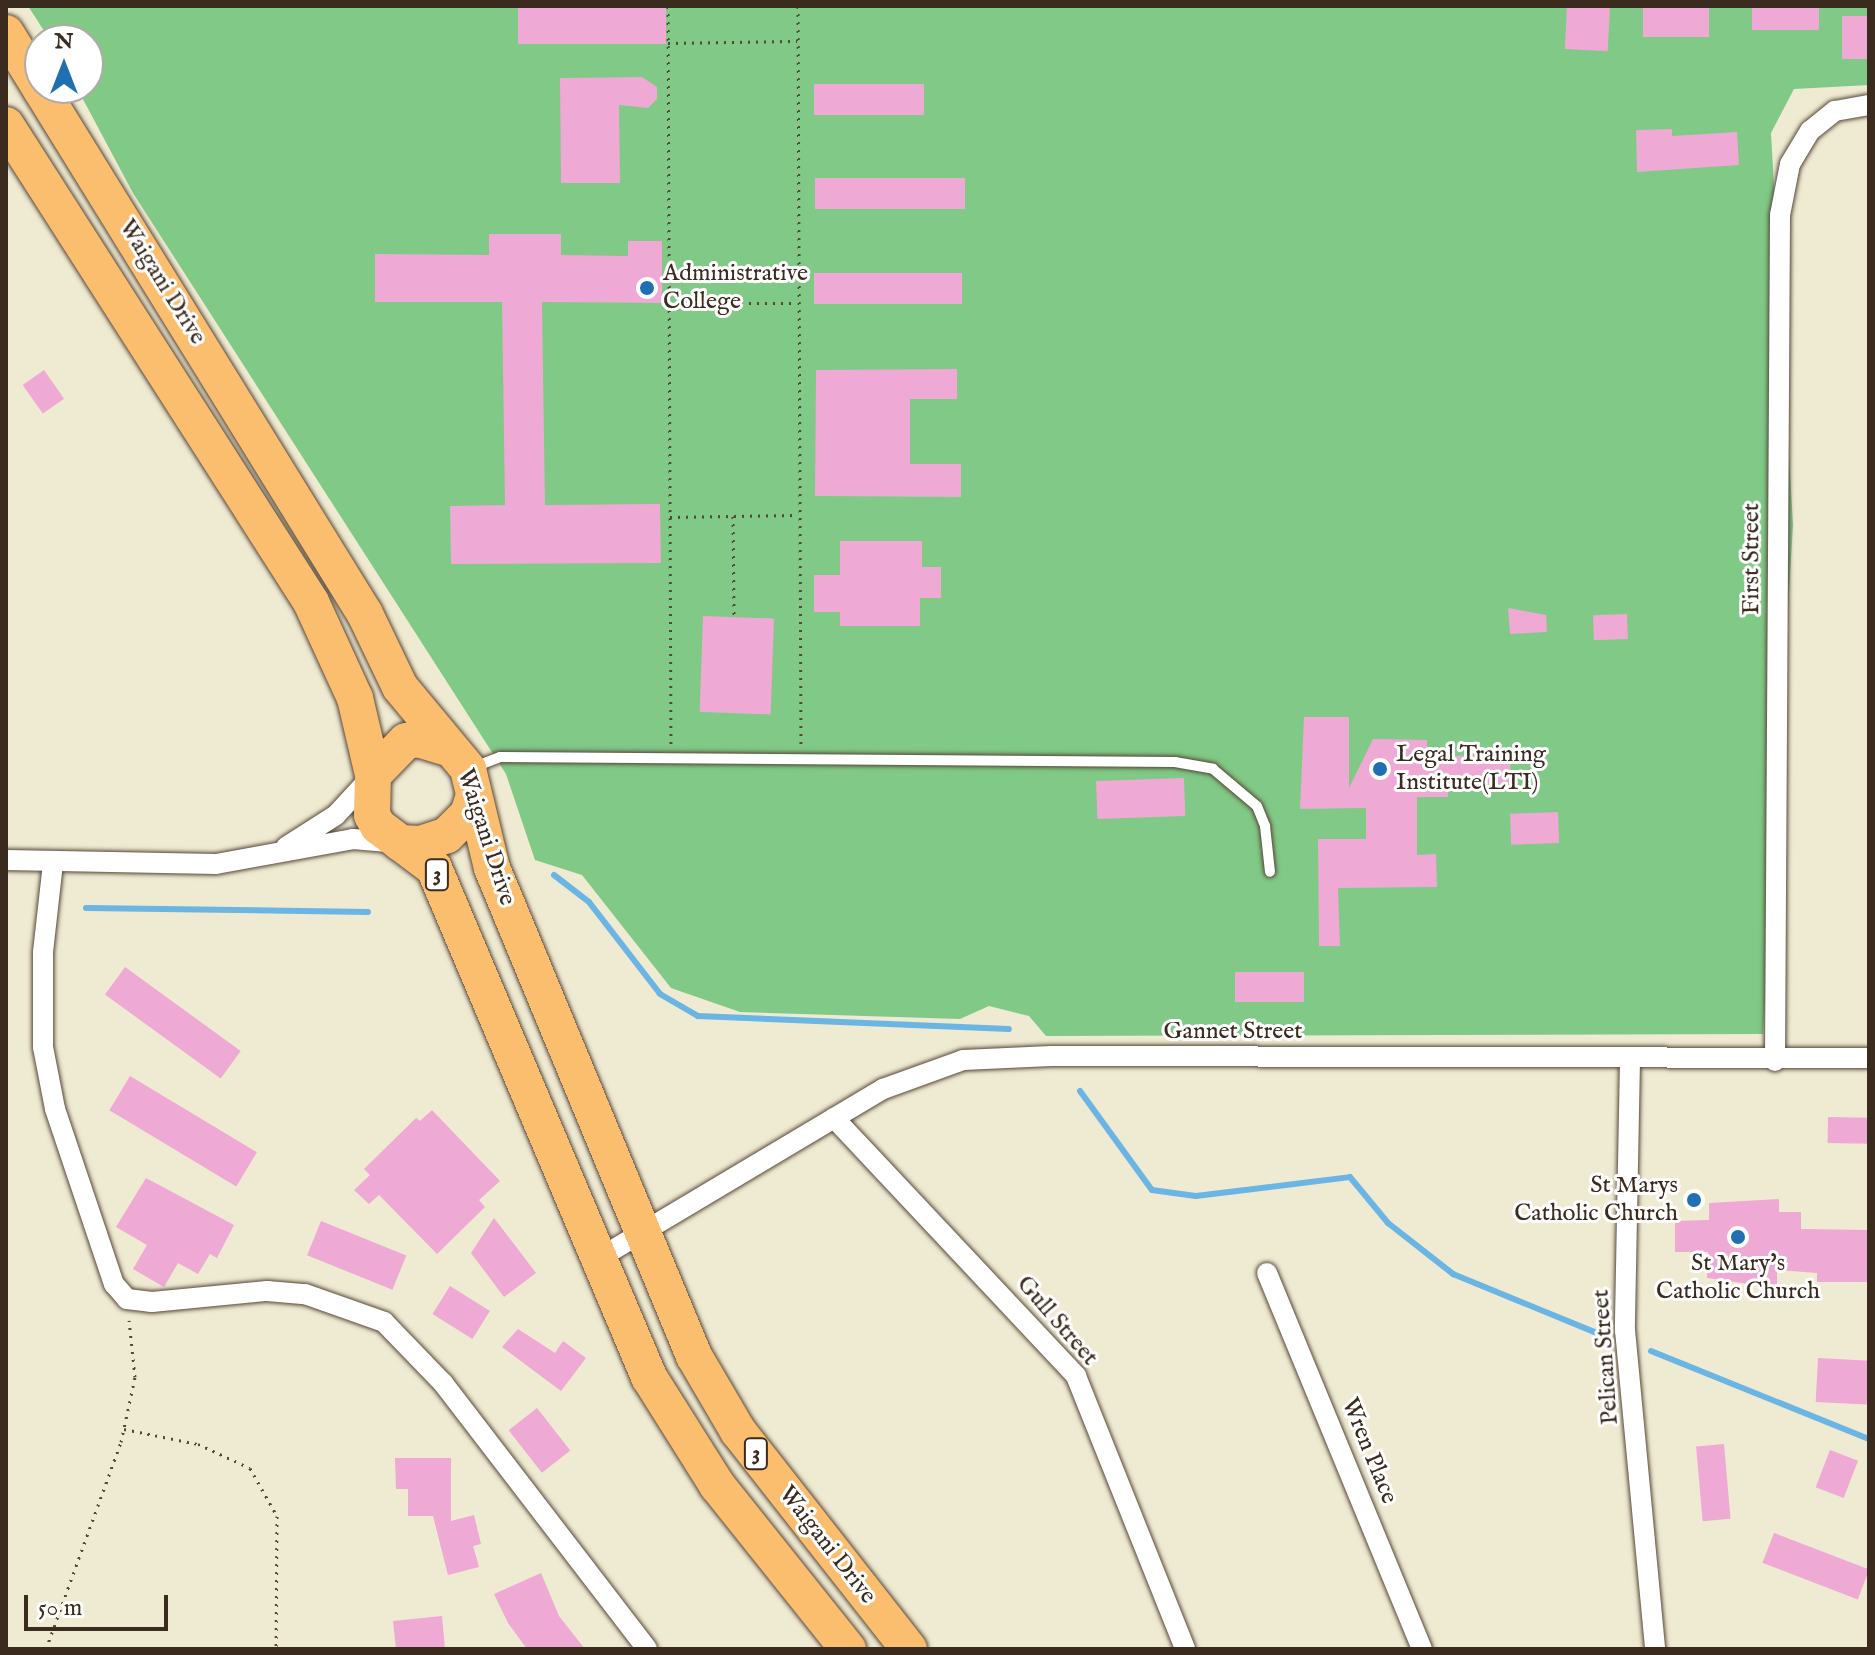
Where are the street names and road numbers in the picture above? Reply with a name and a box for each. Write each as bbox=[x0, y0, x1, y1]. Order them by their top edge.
street label: Waigani Drive bbox=[112, 214, 212, 350]
street label: First Street bbox=[1738, 503, 1766, 615]
street label: Waigani Drive bbox=[450, 765, 522, 909]
road number: 3 bbox=[423, 857, 451, 893]
street label: Gannet Street bbox=[1163, 1018, 1303, 1046]
street label: Gull Street bbox=[1010, 1270, 1104, 1372]
street label: Pelican Street bbox=[1587, 1288, 1625, 1426]
street label: Wren Place bbox=[1335, 1394, 1403, 1508]
road number: 3 bbox=[742, 1436, 770, 1472]
street label: Waigani Drive bbox=[772, 1480, 882, 1610]

